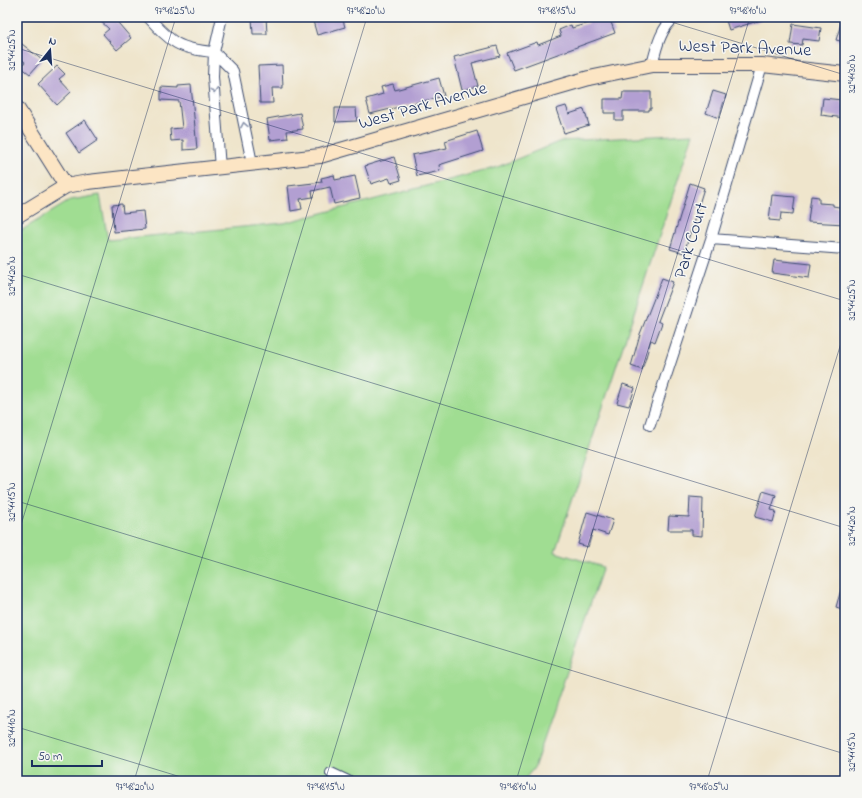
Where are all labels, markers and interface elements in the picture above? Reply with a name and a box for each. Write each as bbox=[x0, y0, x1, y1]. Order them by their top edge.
text: 97°48'25"W bbox=[155, 4, 195, 19]
text: 97°48'20"W bbox=[347, 4, 385, 19]
text: 97°48'15"W bbox=[538, 4, 576, 19]
text: 97°48'10"W bbox=[730, 4, 766, 19]
text: 32°44'25"N bbox=[5, 29, 20, 70]
north arrow bbox=[30, 30, 70, 70]
text: N bbox=[47, 33, 59, 50]
street label: West Park Avenue bbox=[678, 34, 813, 64]
text: 32°44'30"N bbox=[845, 54, 860, 93]
street label: West Park Avenue bbox=[356, 76, 491, 138]
one-way arrow bbox=[209, 88, 218, 94]
one-way arrow bbox=[240, 122, 249, 128]
street label: Park Court bbox=[668, 200, 716, 282]
text: 32°44'20"N bbox=[5, 256, 20, 296]
text: 32°44'25"N bbox=[845, 279, 860, 320]
text: 32°44'15"N bbox=[5, 482, 20, 522]
text: 32°44'20"N bbox=[845, 506, 860, 546]
text: 32°44'10"N bbox=[5, 709, 20, 747]
text: 32°44'15"N bbox=[845, 732, 860, 772]
scale bar bbox=[32, 742, 102, 768]
text: 50 m bbox=[38, 748, 62, 766]
text: 97°48'20"W bbox=[116, 780, 154, 795]
text: 97°48'15"W bbox=[307, 780, 345, 795]
text: 97°48'10"W bbox=[500, 780, 536, 795]
text: 97°48'05"W bbox=[690, 780, 729, 795]

